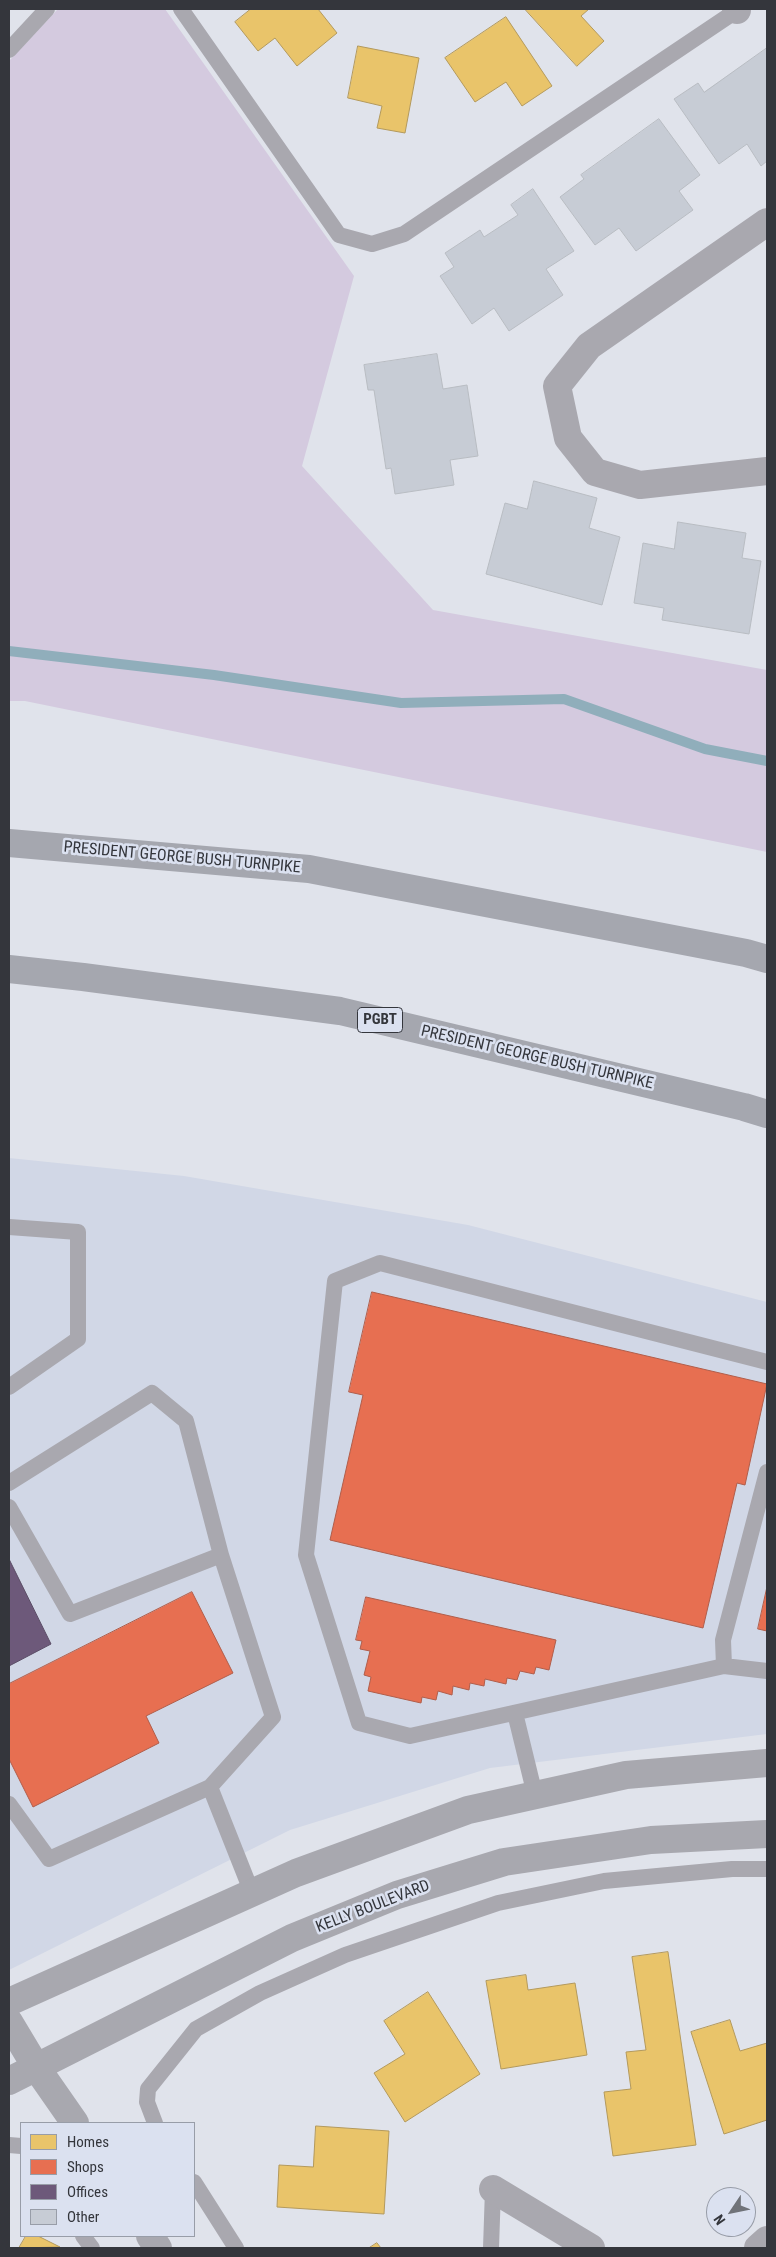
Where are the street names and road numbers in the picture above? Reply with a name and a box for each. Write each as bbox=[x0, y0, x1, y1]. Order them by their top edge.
street label: PRESIDENT GEORGE BUSH TURNPIKE bbox=[63, 838, 301, 878]
road number: PGBT bbox=[358, 1008, 402, 1032]
street label: PRESIDENT GEORGE BUSH TURNPIKE bbox=[419, 1022, 655, 1094]
street label: KELLY BOULEVARD bbox=[313, 1876, 433, 1938]

